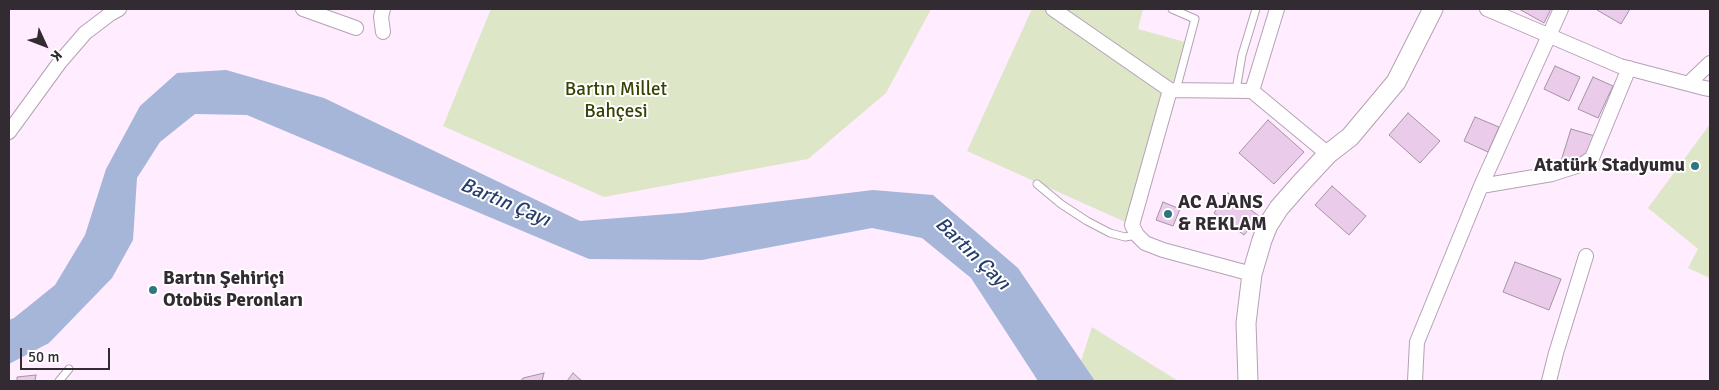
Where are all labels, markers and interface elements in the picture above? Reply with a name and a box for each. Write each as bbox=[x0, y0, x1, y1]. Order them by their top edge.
north arrow bbox=[20, 20, 70, 70]
text: K bbox=[47, 47, 66, 65]
park label: Bartın Millet Bahçesi bbox=[565, 79, 667, 123]
place label: Atatürk Stadyumu bbox=[1534, 155, 1685, 177]
marker: Atatürk Stadyumu bbox=[1689, 160, 1701, 172]
water label: Bartın Çayı bbox=[457, 173, 553, 233]
place label: AC AJANS & REKLAM bbox=[1178, 192, 1267, 236]
marker: AC AJANS & REKLAM bbox=[1162, 208, 1174, 220]
water label: Bartın Çayı bbox=[930, 212, 1014, 296]
place label: Bartın Şehiriçi Otobüs Peronları bbox=[163, 268, 303, 312]
marker: Bartın Şehiriçi Otobüs Peronları bbox=[147, 284, 159, 296]
scale bar bbox=[22, 338, 112, 370]
text: 50 m bbox=[28, 348, 59, 366]

